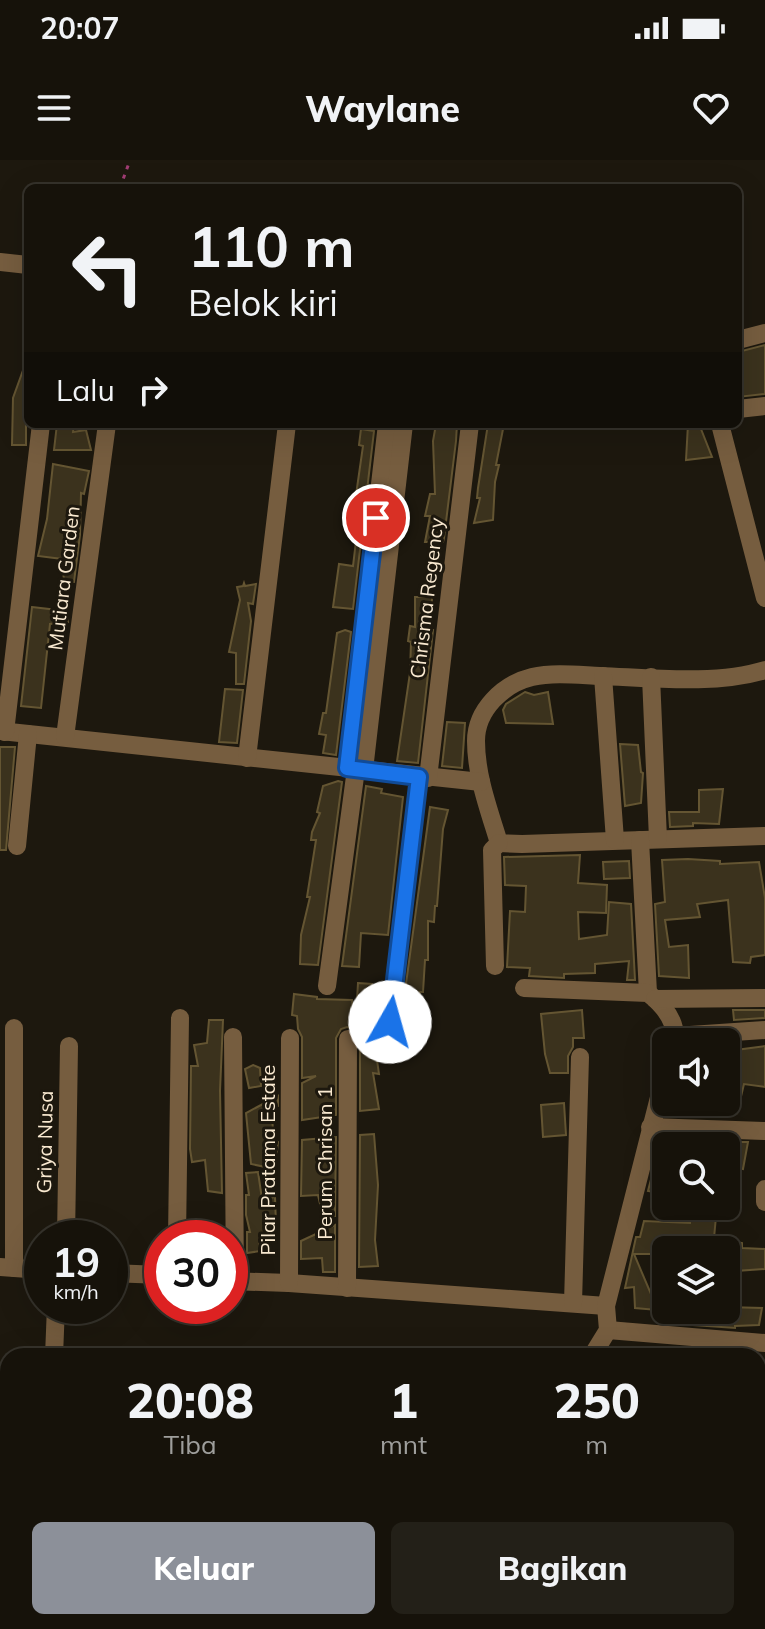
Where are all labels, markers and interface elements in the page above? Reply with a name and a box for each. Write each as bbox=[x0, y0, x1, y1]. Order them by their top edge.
text: 20:07 bbox=[40, 9, 119, 47]
icon: menu bbox=[32, 86, 76, 130]
text: Waylane bbox=[305, 86, 460, 131]
icon: heart bbox=[689, 86, 733, 130]
text: 110 m bbox=[188, 211, 355, 281]
icon: left bbox=[56, 216, 160, 320]
text: Belok kiri bbox=[188, 280, 338, 325]
icon: right bbox=[131, 368, 175, 412]
text: Lalu bbox=[56, 371, 115, 409]
pin bbox=[342, 484, 410, 552]
icon: arrive bbox=[354, 496, 398, 540]
street label: Mutiara Garden bbox=[42, 504, 85, 652]
street label: Chrisma Regency bbox=[404, 516, 449, 680]
position arrow bbox=[348, 980, 432, 1064]
map controls bbox=[652, 1028, 740, 1324]
button: sound bbox=[652, 1028, 740, 1116]
street label: Pilar Pratama Estate bbox=[255, 1065, 280, 1256]
street label: Perum Chrisan 1 bbox=[312, 1086, 337, 1240]
street label: Griya Nusa bbox=[31, 1090, 58, 1194]
button: search bbox=[652, 1132, 740, 1220]
speed limit sign: 30 bbox=[144, 1220, 248, 1324]
button: layers bbox=[652, 1236, 740, 1324]
text: 19 bbox=[52, 1237, 100, 1287]
text: km/h bbox=[53, 1279, 99, 1304]
text: 20:08 bbox=[126, 1370, 254, 1430]
text: 1 bbox=[389, 1370, 418, 1430]
text: 250 bbox=[553, 1370, 640, 1430]
text: Tiba bbox=[163, 1428, 217, 1461]
text: mnt bbox=[380, 1428, 427, 1461]
text: m bbox=[585, 1428, 608, 1461]
button: Keluar bbox=[32, 1522, 375, 1614]
button: Bagikan bbox=[391, 1522, 734, 1614]

